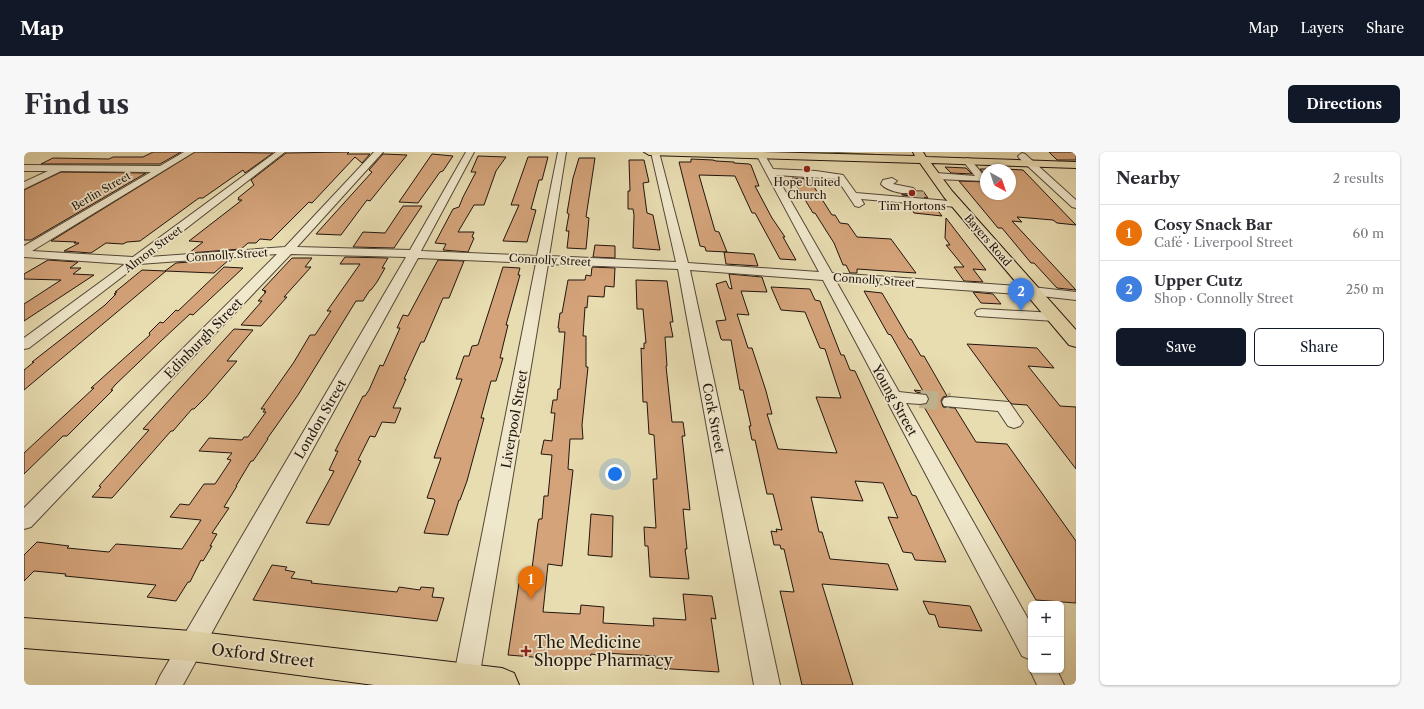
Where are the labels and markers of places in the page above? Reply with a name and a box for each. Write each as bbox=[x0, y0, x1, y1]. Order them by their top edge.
marker: Hope United Church bbox=[802, 164, 812, 174]
place label: Hope United Church bbox=[774, 175, 841, 202]
marker: Tim Hortons bbox=[907, 188, 917, 198]
place label: Tim Hortons bbox=[878, 199, 946, 213]
pin: 2 bbox=[1008, 278, 1034, 311]
pin: 1 bbox=[518, 566, 544, 599]
place label: The Medicine Shoppe Pharmacy bbox=[534, 632, 674, 670]
marker: The Medicine Shoppe Pharmacy bbox=[521, 646, 531, 656]

